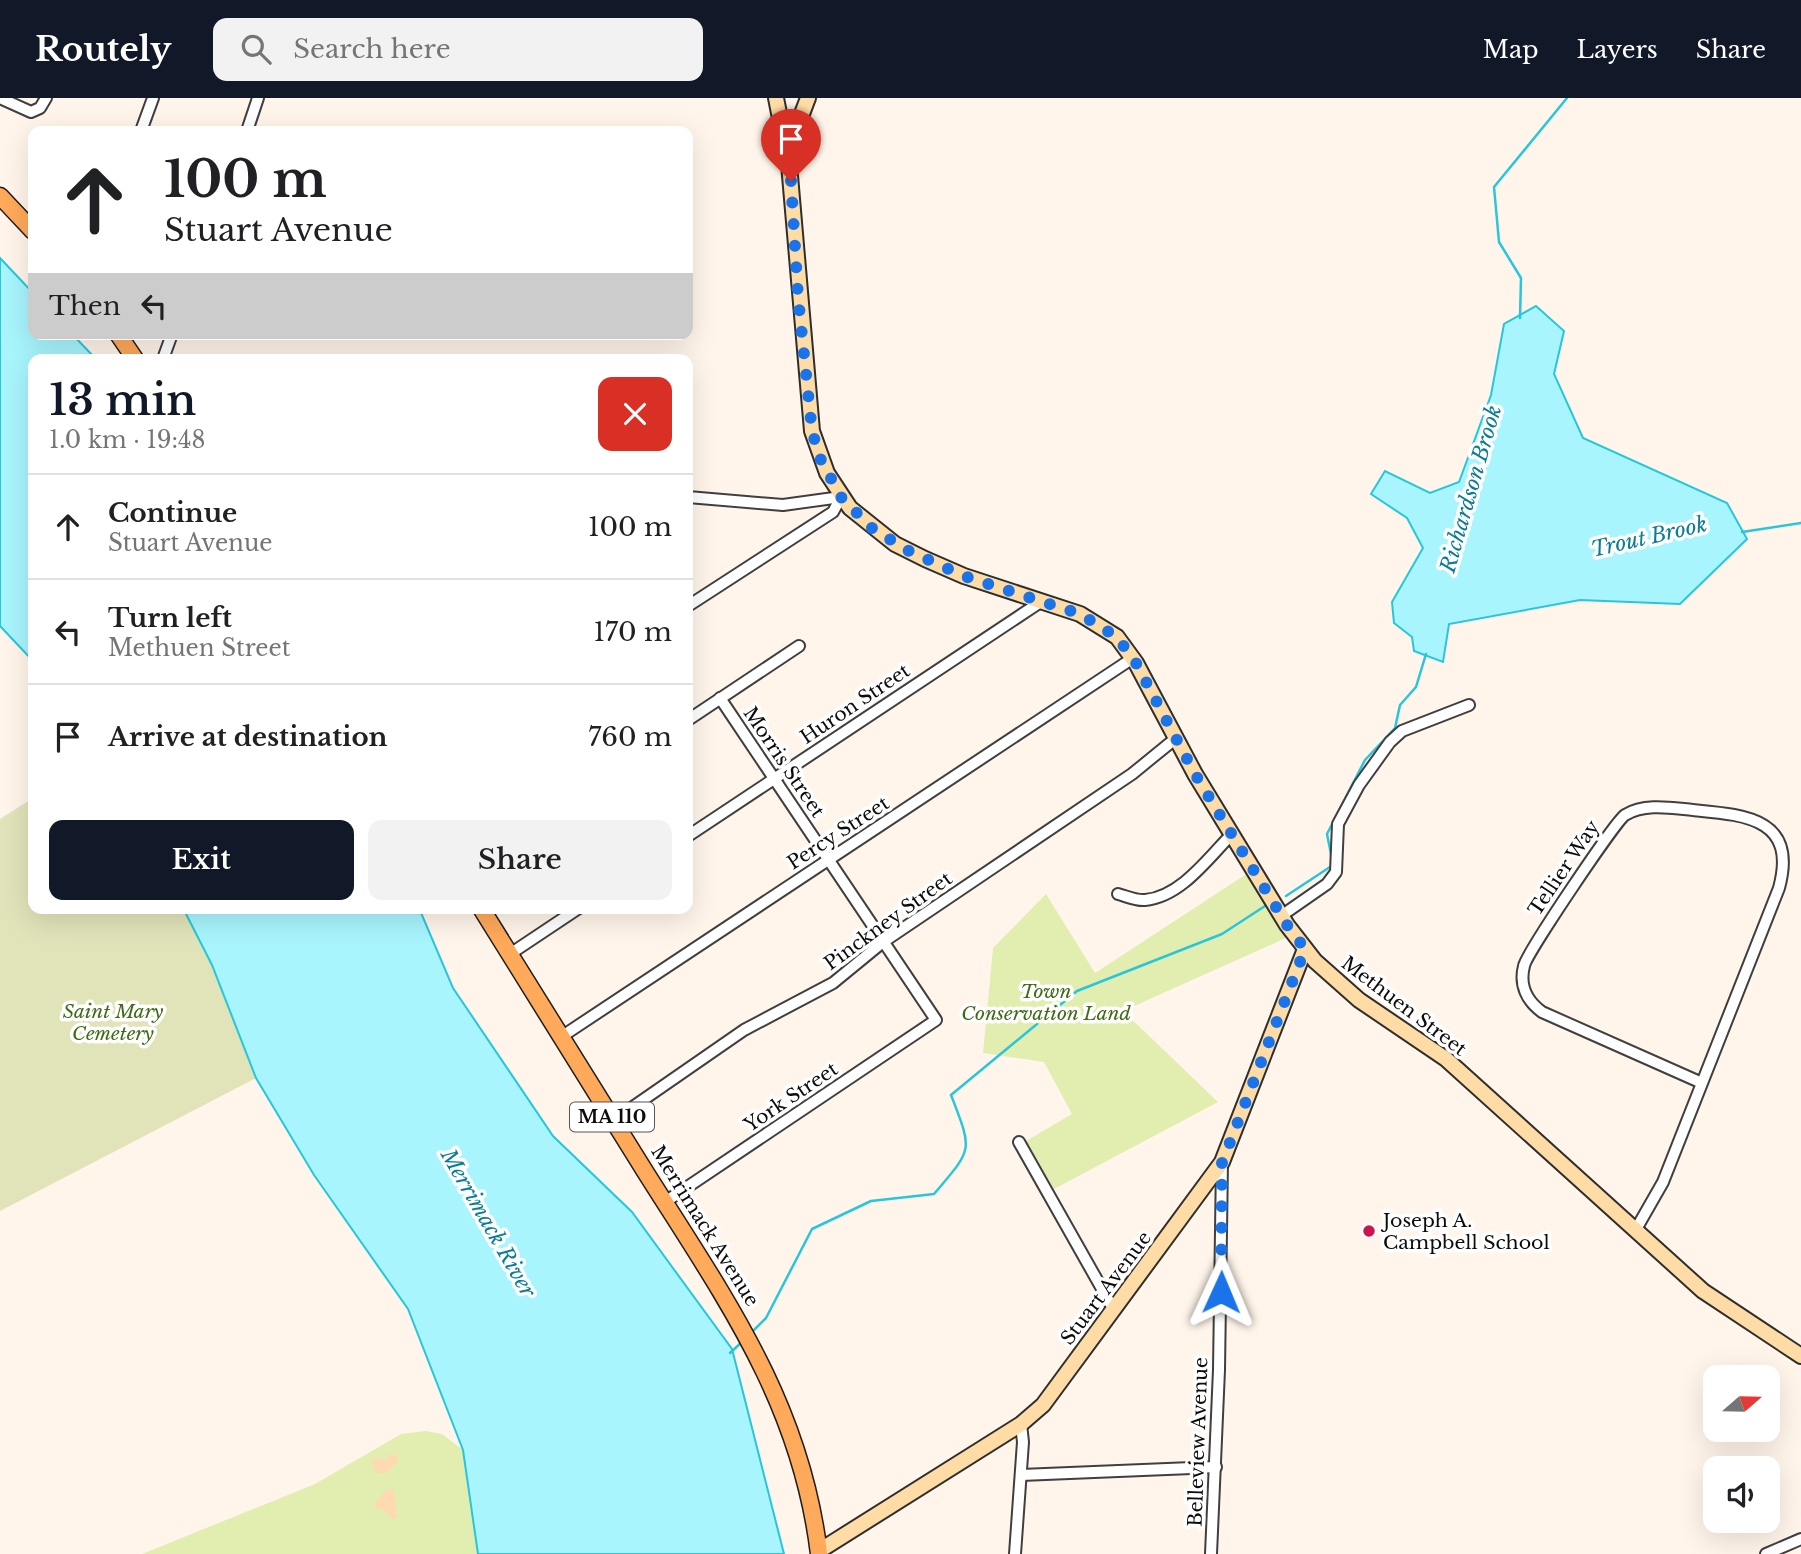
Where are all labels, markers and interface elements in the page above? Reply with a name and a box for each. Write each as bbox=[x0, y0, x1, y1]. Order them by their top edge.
search box bbox=[213, 18, 703, 81]
text: Routely bbox=[35, 29, 171, 70]
icon: search bbox=[237, 30, 275, 68]
text: Search here bbox=[293, 33, 451, 65]
text: Map bbox=[1483, 35, 1539, 64]
text: Layers bbox=[1577, 35, 1658, 64]
text: Share bbox=[1696, 35, 1766, 64]
pin bbox=[761, 109, 821, 181]
icon: arrive bbox=[772, 120, 810, 158]
text: 100 m bbox=[164, 149, 327, 210]
icon: ahead bbox=[49, 154, 140, 245]
text: Stuart Avenue bbox=[164, 210, 393, 250]
icon: left bbox=[135, 287, 173, 325]
text: Then bbox=[49, 290, 121, 322]
text: 13 min bbox=[49, 374, 196, 426]
button: close bbox=[598, 377, 672, 451]
water label: Richardson Brook bbox=[1434, 402, 1507, 577]
text: 1.0 km · 19:48 bbox=[49, 426, 206, 454]
text: Continue bbox=[108, 497, 237, 529]
icon: ahead bbox=[49, 508, 87, 546]
text: 100 m bbox=[588, 511, 672, 543]
water label: Trout Brook bbox=[1588, 511, 1710, 563]
text: Stuart Avenue bbox=[108, 529, 273, 557]
text: Turn left bbox=[108, 602, 232, 634]
icon: left bbox=[49, 613, 87, 651]
text: 170 m bbox=[593, 616, 672, 648]
text: Methuen Street bbox=[108, 634, 290, 662]
street label: Huron Street bbox=[796, 659, 915, 749]
street label: Morris Street bbox=[739, 702, 830, 822]
icon: arrive bbox=[49, 718, 87, 756]
text: Arrive at destination bbox=[108, 721, 388, 753]
text: 760 m bbox=[588, 721, 672, 753]
street label: Percy Street bbox=[783, 791, 894, 874]
street label: Tellier Way bbox=[1524, 816, 1604, 920]
button: Exit bbox=[49, 820, 354, 900]
button: Share bbox=[368, 820, 672, 900]
street label: Pinckney Street bbox=[820, 866, 957, 975]
street label: Methuen Street bbox=[1337, 951, 1472, 1061]
park label: Town Conservation Land bbox=[961, 980, 1132, 1025]
park label: Saint Mary Cemetery bbox=[63, 1000, 163, 1045]
street label: York Street bbox=[739, 1057, 843, 1137]
road number: MA 110 bbox=[570, 1102, 654, 1132]
street label: Merrimack Avenue bbox=[646, 1141, 764, 1311]
water label: Merrimack River bbox=[434, 1143, 542, 1303]
place label: Joseph A. Campbell School bbox=[1380, 1209, 1550, 1254]
marker: Joseph A. Campbell School bbox=[1361, 1223, 1377, 1239]
street label: Stuart Avenue bbox=[1056, 1227, 1156, 1349]
position arrow bbox=[1184, 1255, 1258, 1329]
street label: Belleview Avenue bbox=[1184, 1357, 1212, 1527]
north arrow bbox=[1703, 1365, 1780, 1442]
map controls bbox=[1703, 1365, 1780, 1533]
button: sound bbox=[1703, 1456, 1780, 1533]

